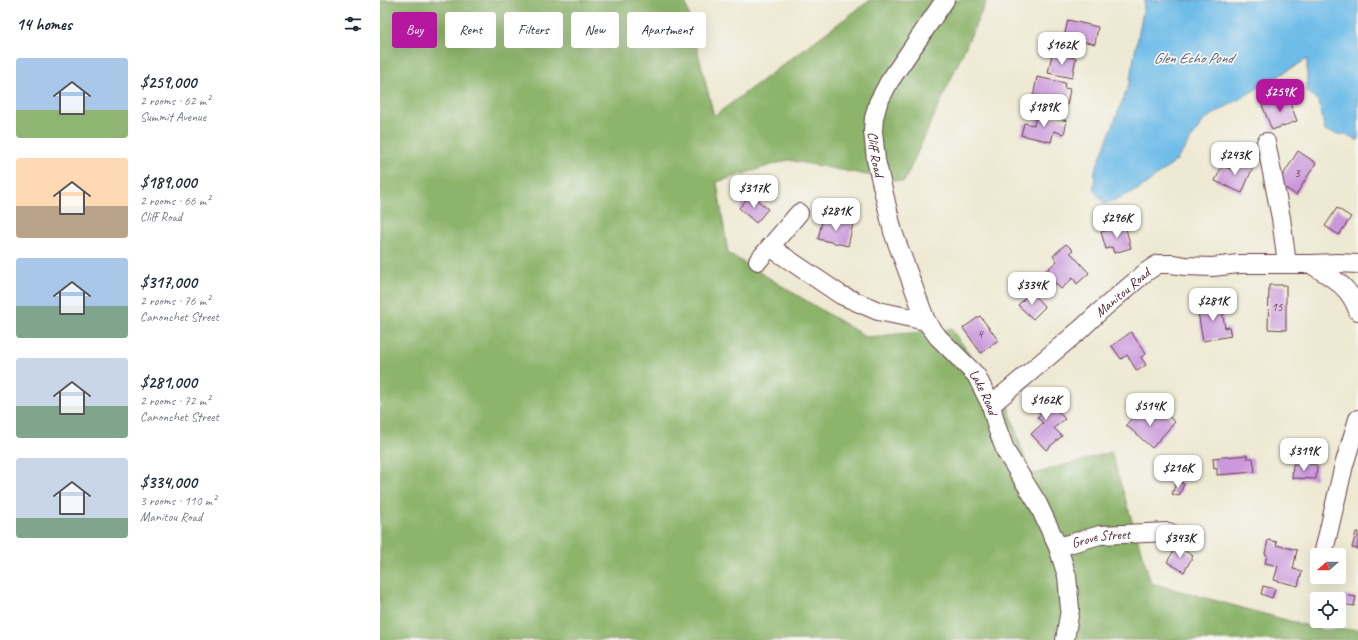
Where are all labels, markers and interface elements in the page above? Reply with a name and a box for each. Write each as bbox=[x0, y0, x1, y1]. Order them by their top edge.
chip: Buy bbox=[392, 12, 437, 48]
chip: Rent bbox=[445, 12, 496, 48]
chip: Filters bbox=[504, 12, 563, 48]
chip: New bbox=[571, 12, 619, 48]
chip: Apartment bbox=[627, 12, 706, 48]
icon: filters bbox=[342, 13, 364, 35]
text: 14 homes bbox=[16, 14, 72, 35]
pin: $162K bbox=[1034, 32, 1090, 66]
text: $162K bbox=[1047, 37, 1077, 53]
water label: Glen Echo Pond bbox=[1153, 49, 1238, 68]
text: $259,000 bbox=[140, 72, 196, 93]
icon: home bbox=[48, 74, 96, 122]
pin: $259K bbox=[1252, 79, 1308, 113]
text: $259K bbox=[1265, 84, 1295, 100]
text: 2 rooms · 62 m² bbox=[140, 93, 210, 109]
pin: $189K bbox=[1016, 94, 1072, 128]
text: $189K bbox=[1029, 99, 1059, 115]
text: Summit Avenue bbox=[140, 109, 206, 125]
street label: Cliff Road bbox=[864, 131, 888, 181]
pin: $243K bbox=[1207, 142, 1263, 176]
text: $243K bbox=[1220, 147, 1250, 163]
house number: 3 bbox=[1294, 165, 1301, 181]
text: $189,000 bbox=[140, 172, 197, 193]
icon: home bbox=[48, 174, 96, 222]
pin: $317K bbox=[726, 175, 782, 209]
text: $317K bbox=[739, 180, 769, 196]
text: 2 rooms · 66 m² bbox=[140, 193, 210, 209]
pin: $281K bbox=[808, 198, 864, 232]
text: $281K bbox=[821, 203, 851, 219]
pin: $296K bbox=[1089, 205, 1145, 239]
text: Cliff Road bbox=[140, 209, 182, 225]
text: $296K bbox=[1102, 210, 1132, 226]
street label: Manitou Road bbox=[1092, 263, 1155, 321]
text: $317,000 bbox=[140, 272, 197, 293]
pin: $334K bbox=[1004, 272, 1060, 306]
icon: home bbox=[48, 274, 96, 322]
text: $334K bbox=[1017, 277, 1047, 293]
pin: $281K bbox=[1185, 288, 1241, 322]
text: 2 rooms · 76 m² bbox=[140, 293, 210, 309]
text: $281K bbox=[1198, 293, 1228, 309]
house number: 15 bbox=[1272, 299, 1283, 315]
text: Canonchet Street bbox=[140, 309, 219, 325]
house number: 4 bbox=[977, 326, 984, 342]
street label: Lake Road bbox=[966, 365, 1002, 419]
text: $281,000 bbox=[140, 372, 197, 393]
icon: home bbox=[48, 374, 96, 422]
pin: $162K bbox=[1018, 387, 1074, 421]
text: $162K bbox=[1031, 392, 1061, 408]
text: 2 rooms · 72 m² bbox=[140, 393, 210, 409]
pin: $514K bbox=[1122, 393, 1178, 427]
text: $514K bbox=[1135, 398, 1165, 414]
text: Canonchet Street bbox=[140, 409, 219, 425]
pin: $319K bbox=[1276, 438, 1332, 472]
text: $319K bbox=[1289, 443, 1319, 459]
pin: $216K bbox=[1150, 455, 1206, 489]
text: $216K bbox=[1163, 460, 1193, 476]
text: $334,000 bbox=[140, 472, 197, 493]
icon: home bbox=[48, 474, 96, 522]
text: 3 rooms · 110 m² bbox=[140, 493, 216, 509]
text: Manitou Road bbox=[140, 509, 202, 525]
pin: $343K bbox=[1152, 525, 1208, 559]
street label: Grove Street bbox=[1069, 526, 1132, 552]
text: $343K bbox=[1165, 530, 1195, 546]
north arrow bbox=[1310, 548, 1346, 584]
map controls bbox=[1310, 548, 1346, 628]
button: locate bbox=[1310, 592, 1346, 628]

